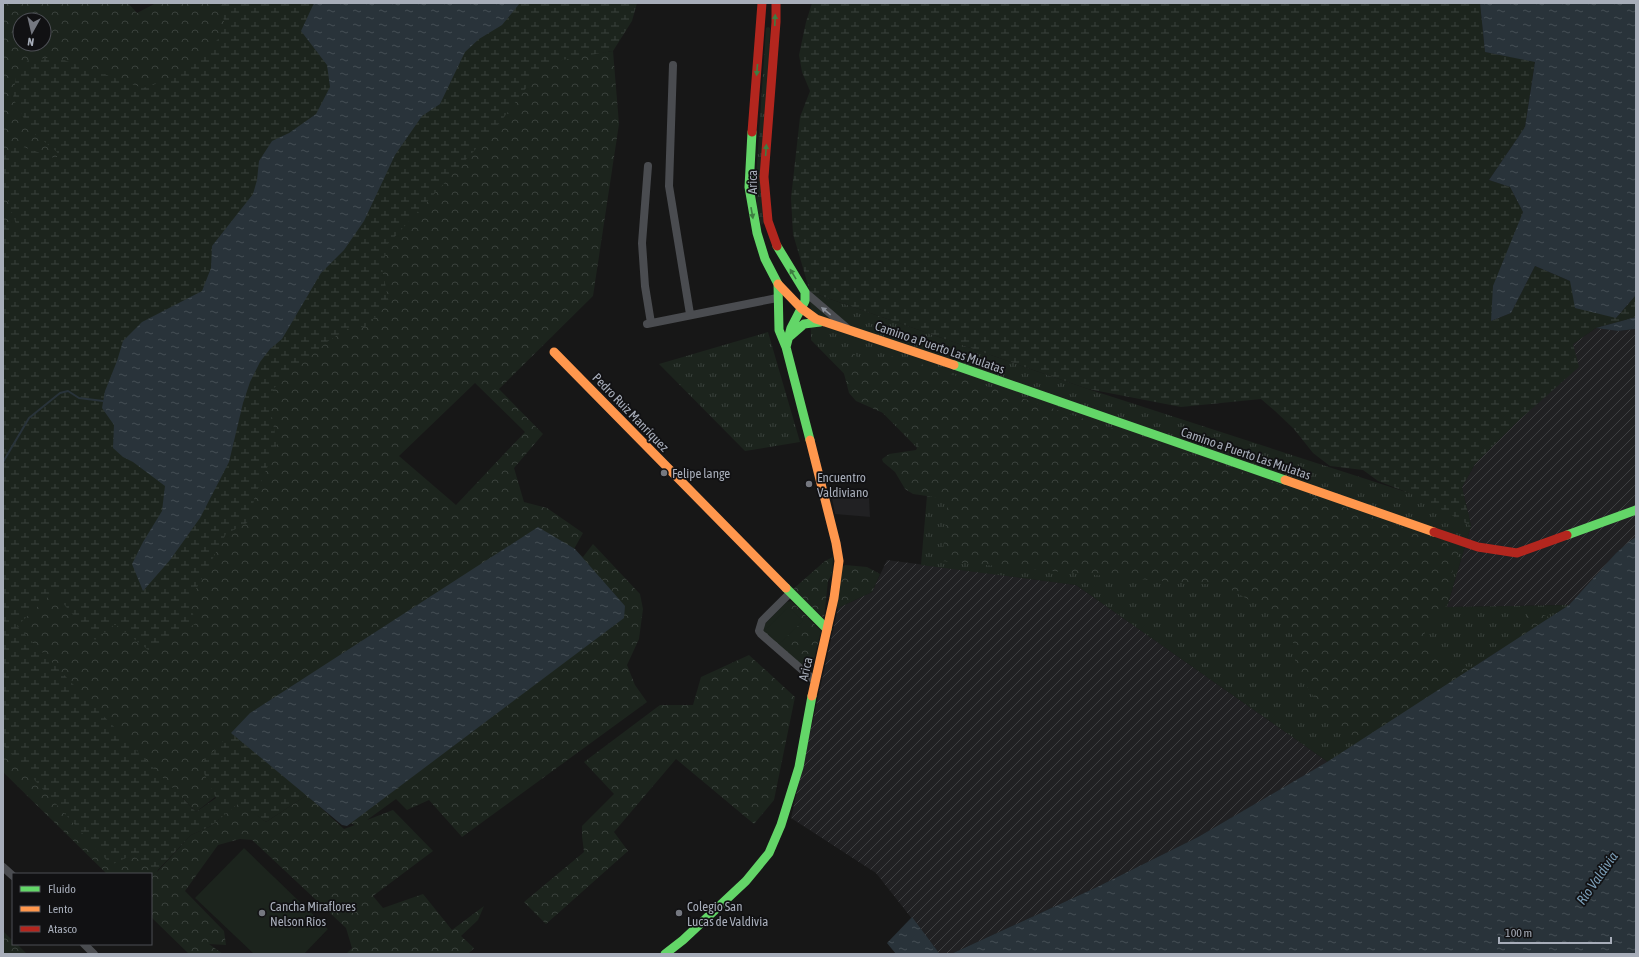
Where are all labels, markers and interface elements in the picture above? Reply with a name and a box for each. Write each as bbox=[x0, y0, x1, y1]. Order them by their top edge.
north arrow bbox=[12, 12, 52, 52]
one-way arrow bbox=[772, 14, 779, 26]
text: N bbox=[27, 36, 35, 48]
one-way arrow bbox=[754, 64, 760, 76]
one-way arrow bbox=[763, 144, 770, 156]
street label: Arica bbox=[745, 170, 760, 194]
one-way arrow bbox=[750, 207, 756, 219]
one-way arrow bbox=[790, 268, 797, 280]
one-way arrow bbox=[821, 307, 832, 316]
street label: Camino a Puerto Las Mulatas bbox=[873, 318, 1007, 377]
street label: Pedro Ruiz Manríquez bbox=[589, 370, 672, 455]
street label: Camino a Puerto Las Mulatas bbox=[1179, 424, 1313, 483]
place label: Felipe lange bbox=[672, 466, 730, 481]
marker: Felipe lange bbox=[659, 468, 669, 478]
place label: Encuentro Valdiviano bbox=[817, 470, 868, 500]
marker: Encuentro Valdiviano bbox=[804, 479, 814, 489]
street label: Arica bbox=[795, 656, 816, 683]
water label: Río Valdivia bbox=[1573, 848, 1621, 907]
legend bbox=[12, 873, 152, 945]
text: Fluido bbox=[48, 882, 76, 896]
place label: Cancha Miraflores Nelson Ríos bbox=[270, 899, 356, 929]
place label: Colegio San Lucas de Valdivia bbox=[687, 899, 768, 929]
text: Lento bbox=[48, 902, 73, 916]
marker: Cancha Miraflores Nelson Ríos bbox=[257, 908, 267, 918]
marker: Colegio San Lucas de Valdivia bbox=[674, 908, 684, 918]
scale bar bbox=[1499, 919, 1611, 945]
text: Atasco bbox=[48, 922, 78, 936]
text: 100 m bbox=[1505, 926, 1532, 940]

